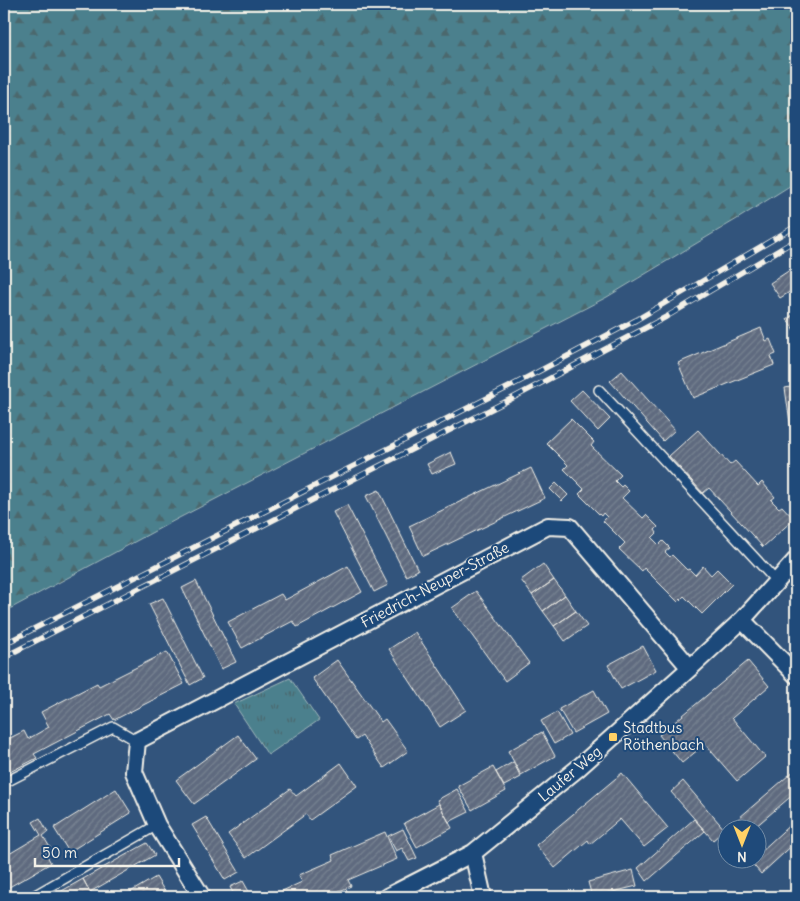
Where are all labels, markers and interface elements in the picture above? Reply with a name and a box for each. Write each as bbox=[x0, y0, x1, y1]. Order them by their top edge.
street label: Friedrich-Neuper-Straße bbox=[357, 537, 512, 632]
place label: Stadtbus Röthenbach bbox=[623, 718, 705, 754]
marker: Stadtbus Röthenbach bbox=[607, 731, 619, 743]
street label: Laufer Weg bbox=[534, 742, 605, 806]
north arrow bbox=[718, 818, 768, 868]
scale bar bbox=[35, 836, 179, 868]
text: 50 m bbox=[42, 843, 77, 862]
text: N bbox=[737, 848, 747, 866]

